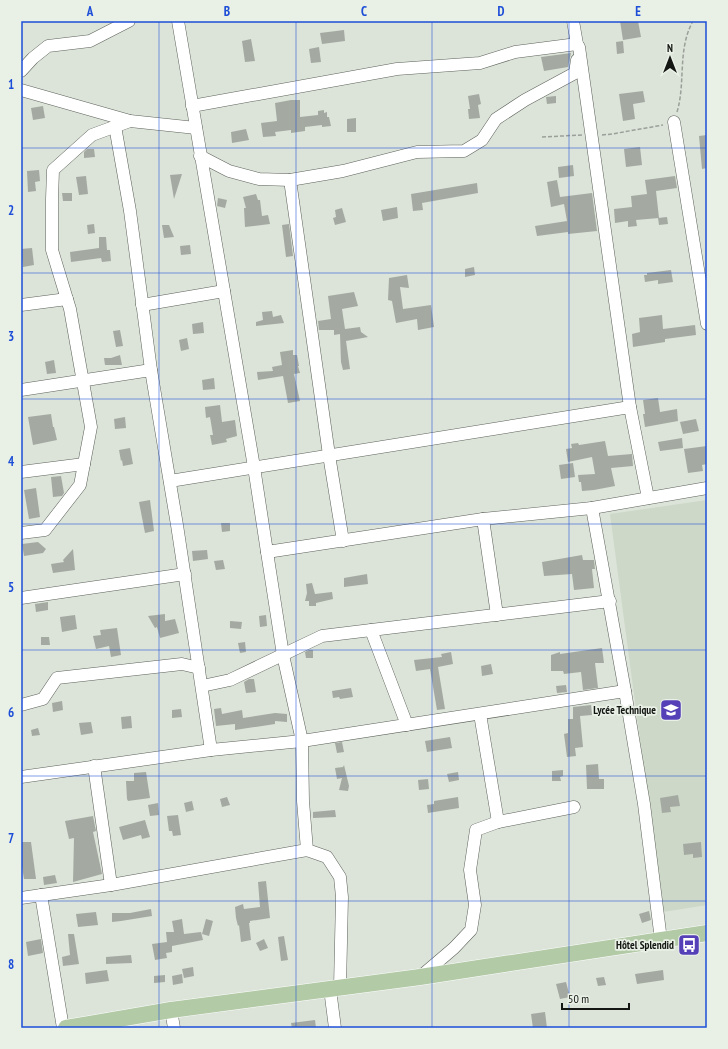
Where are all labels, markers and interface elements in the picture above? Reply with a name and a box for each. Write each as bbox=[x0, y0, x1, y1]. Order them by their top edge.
text: A bbox=[86, 3, 94, 20]
text: B bbox=[224, 3, 230, 20]
text: C bbox=[361, 3, 367, 20]
text: D bbox=[498, 3, 505, 20]
text: E bbox=[635, 3, 641, 20]
north arrow bbox=[650, 38, 690, 78]
text: N bbox=[667, 41, 673, 55]
text: 1 bbox=[8, 76, 14, 93]
text: 2 bbox=[8, 202, 14, 219]
text: 3 bbox=[8, 328, 14, 345]
text: 4 bbox=[8, 453, 15, 470]
text: 5 bbox=[8, 579, 14, 596]
school or university icon: Lycée Technique bbox=[658, 697, 684, 723]
place label: Lycée Technique bbox=[593, 703, 656, 717]
text: 6 bbox=[8, 704, 14, 721]
text: 7 bbox=[8, 830, 14, 847]
bus stop icon: Hôtel Splendid bbox=[676, 932, 702, 958]
place label: Hôtel Splendid bbox=[616, 938, 674, 952]
text: 8 bbox=[8, 956, 14, 973]
scale bar bbox=[562, 985, 629, 1011]
text: 50 m bbox=[568, 991, 589, 1006]

